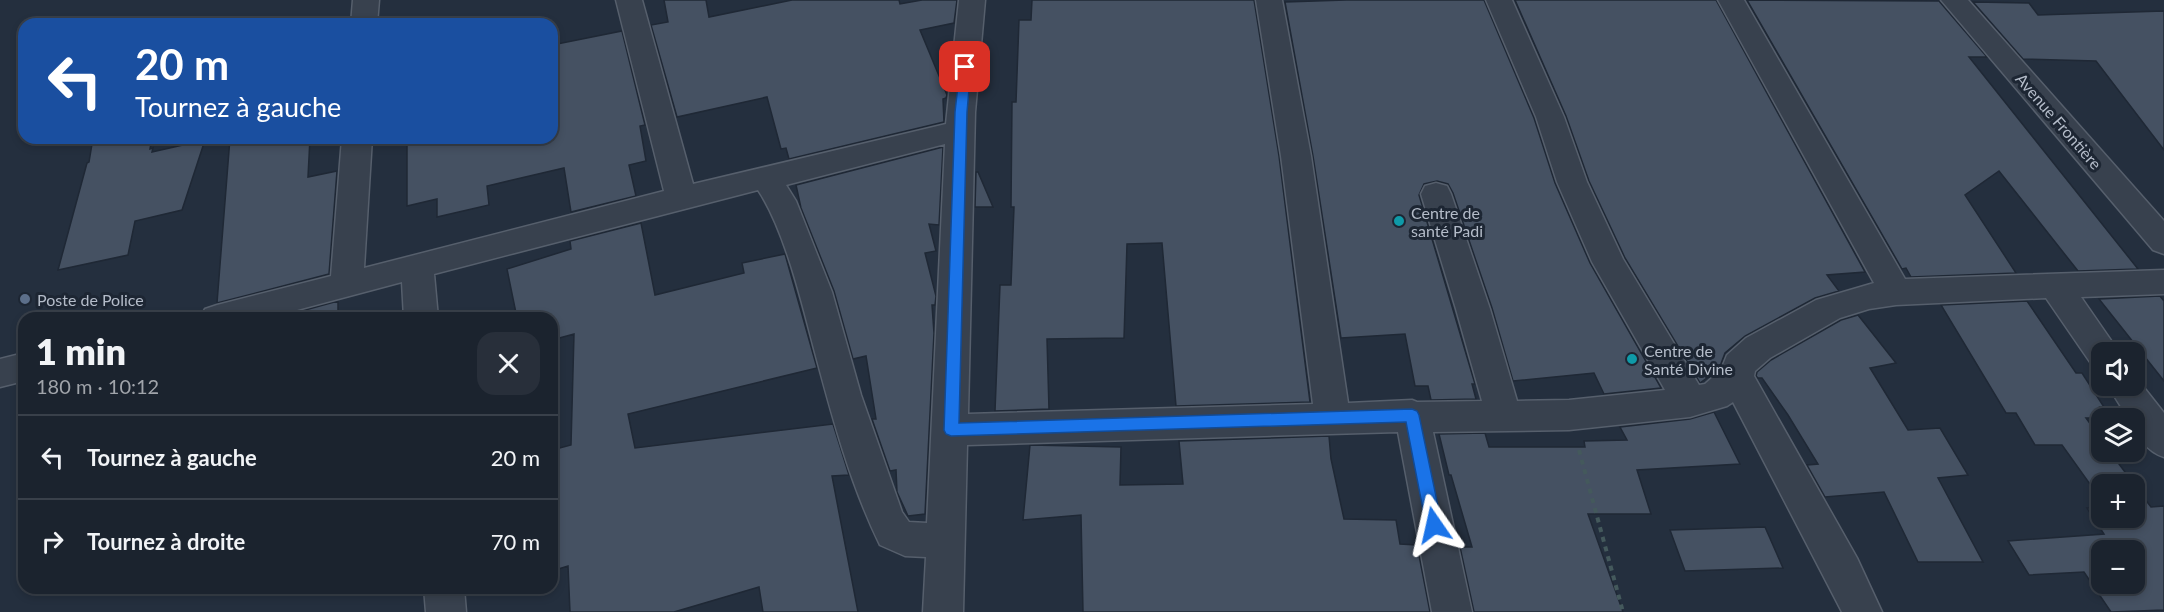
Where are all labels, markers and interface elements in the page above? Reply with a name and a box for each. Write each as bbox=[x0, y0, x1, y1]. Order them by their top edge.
text: 20 m bbox=[135, 39, 229, 89]
pin bbox=[939, 41, 990, 92]
icon: left bbox=[36, 42, 114, 120]
icon: arrive bbox=[948, 50, 981, 83]
street label: Avenue Frontière bbox=[2012, 69, 2106, 173]
text: Tournez à gauche bbox=[135, 90, 341, 123]
place label: Centre de santé Padi bbox=[1411, 203, 1483, 240]
marker: Centre de santé Padi bbox=[1392, 214, 1406, 228]
place label: Poste de Police bbox=[37, 290, 144, 309]
marker: Poste de Police bbox=[18, 292, 32, 306]
text: 1 min bbox=[36, 329, 126, 373]
button: close bbox=[477, 332, 540, 395]
place label: Centre de Santé Divine bbox=[1644, 341, 1733, 378]
map controls bbox=[2091, 342, 2145, 594]
button: sound bbox=[2091, 342, 2145, 396]
marker: Centre de Santé Divine bbox=[1625, 352, 1639, 366]
text: 180 m · 10:12 bbox=[36, 374, 159, 398]
button: layers bbox=[2091, 408, 2145, 462]
icon: left bbox=[36, 441, 69, 474]
text: Tournez à gauche bbox=[87, 444, 257, 471]
text: 20 m bbox=[491, 444, 540, 471]
button: + bbox=[2091, 474, 2145, 528]
position arrow bbox=[1402, 493, 1466, 557]
icon: right bbox=[36, 525, 69, 558]
text: Tournez à droite bbox=[87, 528, 245, 555]
text: 70 m bbox=[491, 528, 540, 555]
button: − bbox=[2091, 540, 2145, 594]

